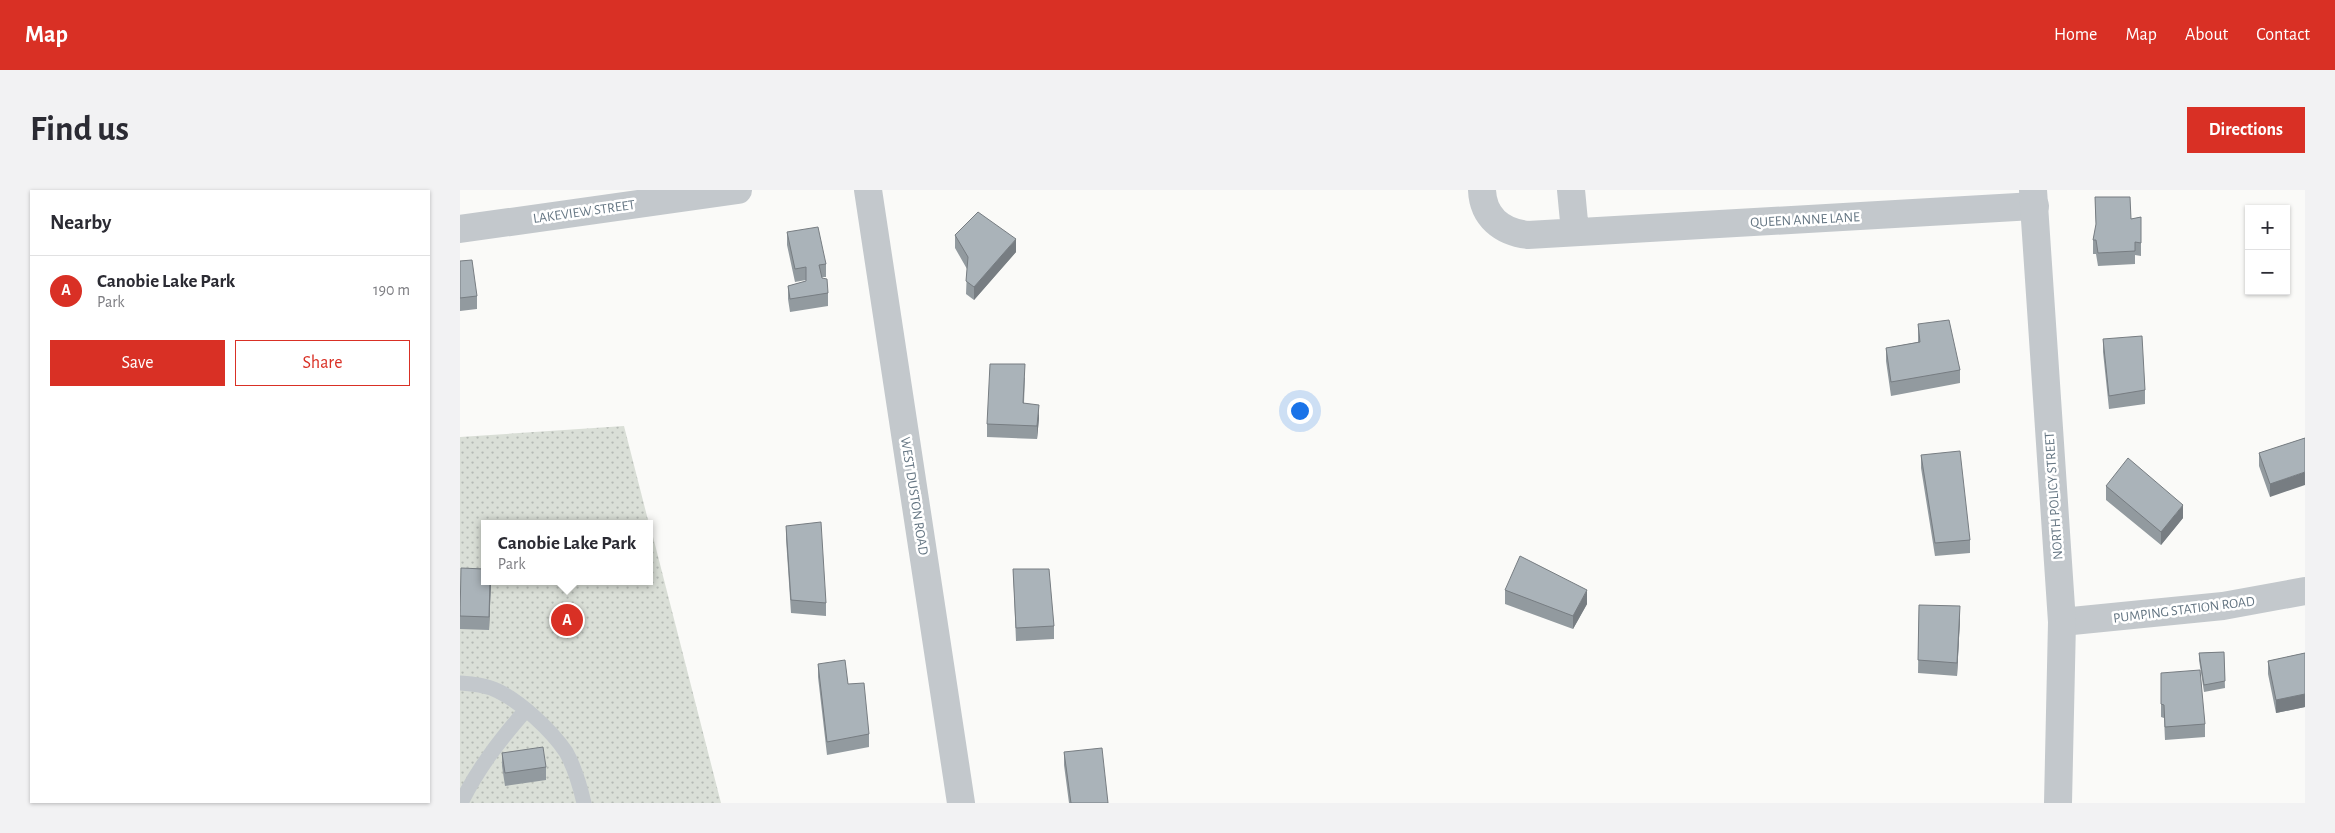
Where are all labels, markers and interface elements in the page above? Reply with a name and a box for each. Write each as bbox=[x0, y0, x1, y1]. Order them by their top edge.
text: Map bbox=[25, 23, 68, 47]
text: Home bbox=[2054, 26, 2097, 44]
text: Map bbox=[2125, 26, 2157, 44]
text: About bbox=[2185, 26, 2228, 44]
text: Contact bbox=[2256, 26, 2310, 44]
button: Directions bbox=[2187, 107, 2305, 153]
text: Find us bbox=[30, 112, 129, 147]
street label: LAKEVIEW STREET bbox=[532, 198, 636, 226]
map controls bbox=[2245, 205, 2290, 295]
button: + bbox=[2245, 205, 2290, 250]
street label: QUEEN ANNE LANE bbox=[1750, 210, 1860, 230]
text: Nearby bbox=[50, 212, 111, 233]
button: − bbox=[2245, 250, 2290, 295]
text: Canobie Lake Park bbox=[97, 272, 235, 291]
text: A bbox=[61, 282, 71, 298]
text: 190 m bbox=[373, 282, 410, 298]
text: Park bbox=[97, 294, 125, 310]
button: Save bbox=[50, 340, 225, 386]
button: Share bbox=[235, 340, 410, 386]
your location bbox=[1287, 398, 1313, 424]
street label: NORTH POLICY STREET bbox=[2043, 431, 2065, 560]
street label: WEST DUSTON ROAD bbox=[898, 436, 930, 556]
popup bbox=[481, 520, 653, 585]
text: Canobie Lake Park bbox=[498, 534, 636, 553]
text: Park bbox=[498, 556, 525, 572]
street label: PUMPING STATION ROAD bbox=[2113, 594, 2256, 626]
pin: A bbox=[551, 601, 583, 639]

